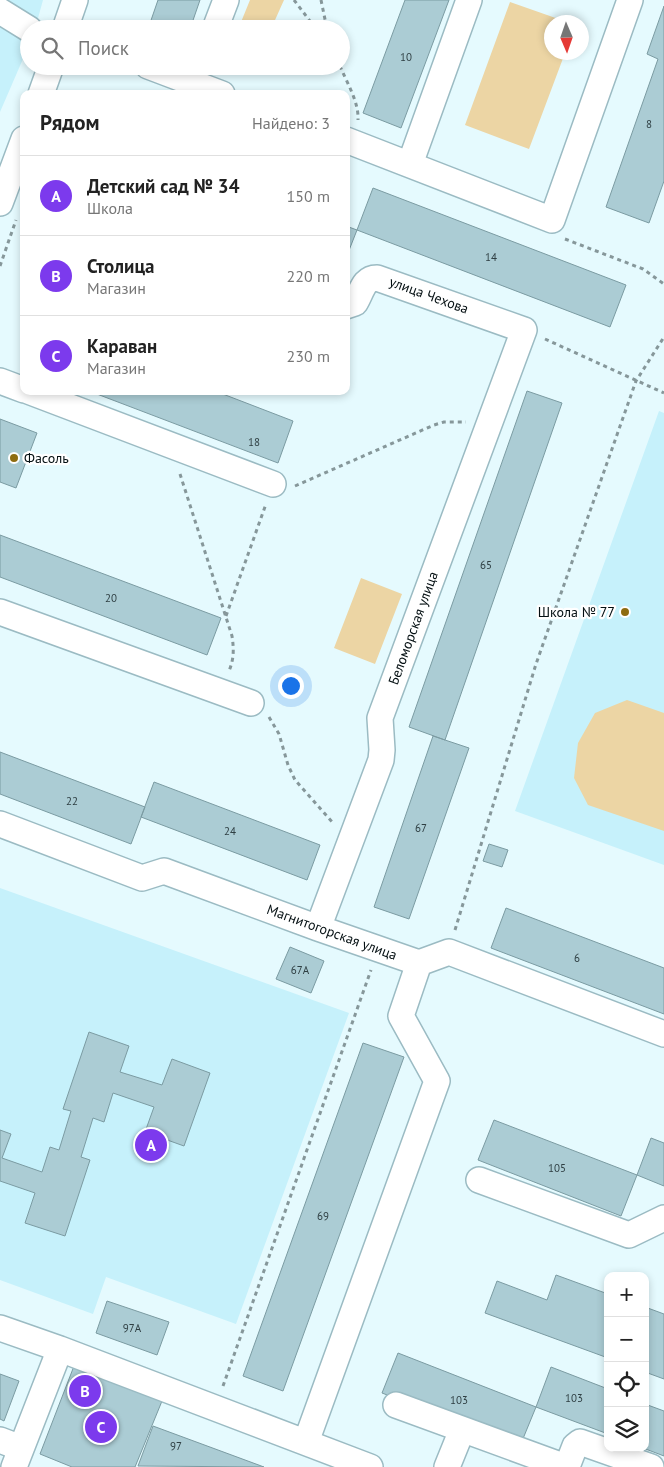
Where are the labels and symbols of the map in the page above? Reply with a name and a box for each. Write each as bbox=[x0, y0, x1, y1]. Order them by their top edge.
north arrow bbox=[544, 15, 589, 60]
house number: 10 bbox=[400, 50, 412, 64]
house number: 8 bbox=[646, 117, 652, 131]
house number: 14 bbox=[485, 250, 497, 264]
street label: улица Чехова bbox=[387, 272, 471, 318]
house number: 18 bbox=[248, 435, 260, 449]
place label: Фасоль bbox=[24, 449, 69, 467]
marker: Фасоль bbox=[8, 452, 20, 464]
house number: 65 bbox=[480, 558, 492, 572]
street label: Беломорская улица bbox=[384, 569, 442, 687]
house number: 20 bbox=[105, 591, 117, 605]
place label: Школа № 77 bbox=[538, 603, 615, 621]
marker: Школа № 77 bbox=[619, 606, 631, 618]
your location bbox=[278, 673, 304, 699]
house number: 22 bbox=[66, 794, 78, 808]
house number: 67 bbox=[415, 821, 427, 835]
house number: 24 bbox=[224, 824, 236, 838]
street label: Магнитогорская улица bbox=[264, 900, 400, 964]
house number: 6 bbox=[574, 951, 580, 965]
house number: 67А bbox=[291, 963, 310, 977]
pin: A bbox=[135, 1126, 167, 1164]
house number: 105 bbox=[548, 1161, 566, 1175]
house number: 69 bbox=[317, 1209, 329, 1223]
house number: 97А bbox=[123, 1321, 142, 1335]
pin: B bbox=[69, 1372, 101, 1410]
house number: 103 bbox=[565, 1391, 583, 1405]
house number: 103 bbox=[450, 1393, 468, 1407]
pin: C bbox=[85, 1408, 117, 1446]
house number: 97 bbox=[170, 1439, 182, 1453]

